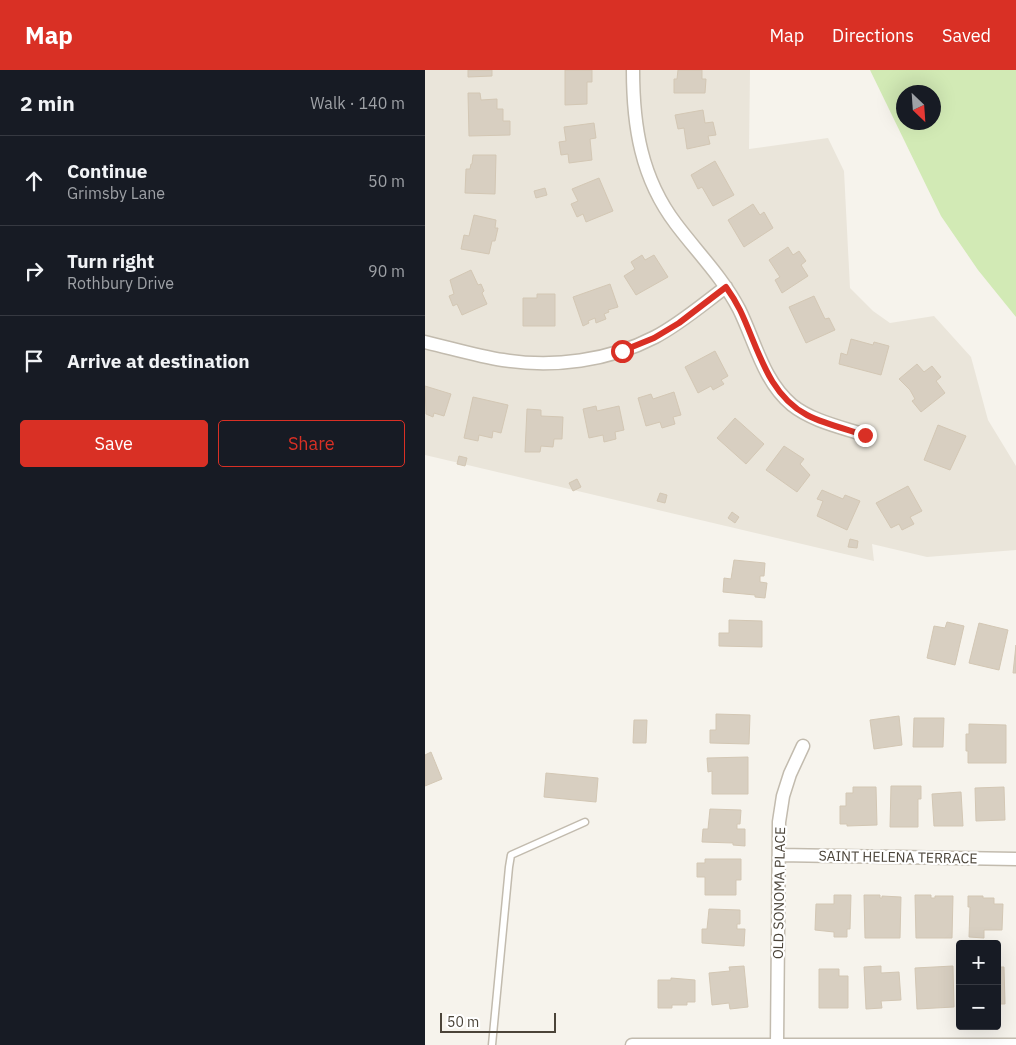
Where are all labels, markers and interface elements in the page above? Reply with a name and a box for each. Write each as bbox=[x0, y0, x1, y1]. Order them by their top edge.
text: Map bbox=[25, 19, 73, 51]
text: Map bbox=[769, 24, 804, 47]
text: Directions bbox=[832, 24, 914, 47]
text: Saved bbox=[942, 24, 991, 47]
north arrow bbox=[896, 85, 941, 130]
text: 2 min bbox=[20, 89, 75, 117]
text: Walk · 140 m bbox=[310, 93, 405, 113]
text: Continue bbox=[67, 159, 147, 183]
icon: ahead bbox=[20, 167, 48, 195]
text: 50 m bbox=[368, 171, 405, 191]
text: Grimsby Lane bbox=[67, 183, 165, 203]
text: Turn right bbox=[67, 249, 154, 273]
icon: right bbox=[20, 257, 48, 285]
text: 90 m bbox=[368, 261, 405, 281]
text: Rothbury Drive bbox=[67, 273, 174, 293]
route start bbox=[611, 340, 634, 363]
icon: arrive bbox=[20, 347, 48, 375]
text: Arrive at destination bbox=[67, 349, 250, 373]
button: Save bbox=[20, 420, 208, 467]
button: Share bbox=[218, 420, 405, 467]
route end bbox=[854, 424, 877, 447]
street label: OLD SONOMA PLACE bbox=[769, 827, 789, 959]
street label: SAINT HELENA TERRACE bbox=[818, 847, 978, 867]
map controls bbox=[956, 940, 1001, 1030]
button: + bbox=[956, 940, 1001, 985]
button: − bbox=[956, 985, 1001, 1030]
scale bar bbox=[440, 1010, 556, 1033]
text: 50 m bbox=[447, 1013, 479, 1031]

